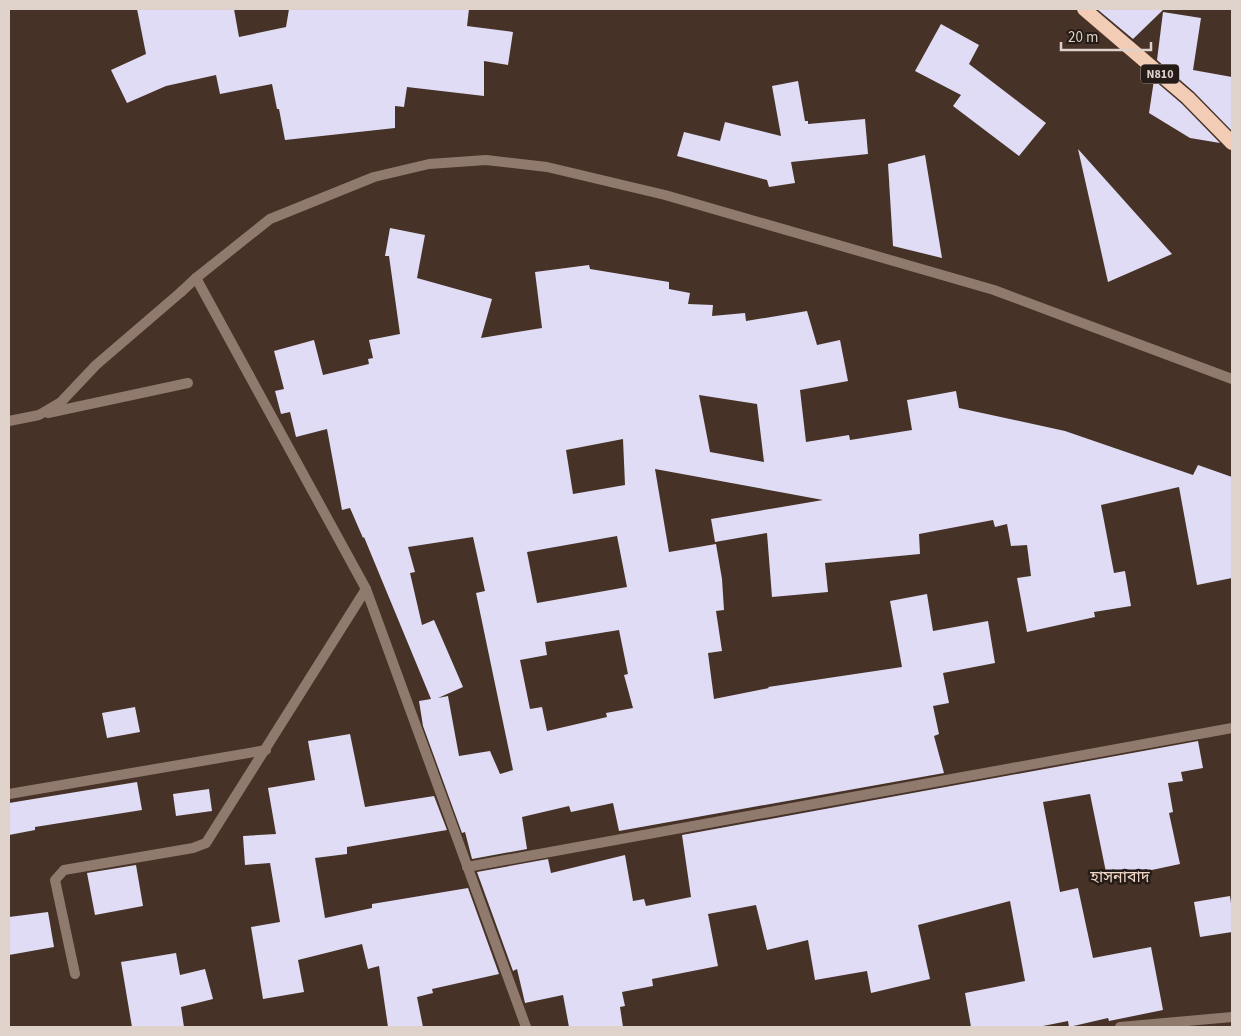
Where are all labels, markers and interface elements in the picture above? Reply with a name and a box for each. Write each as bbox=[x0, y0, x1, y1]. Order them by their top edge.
scale bar bbox=[1061, 20, 1151, 52]
text: 20 m bbox=[1068, 27, 1098, 48]
road number: N810 bbox=[1141, 64, 1179, 84]
district label: হাসনাবাদ bbox=[1089, 866, 1151, 888]

